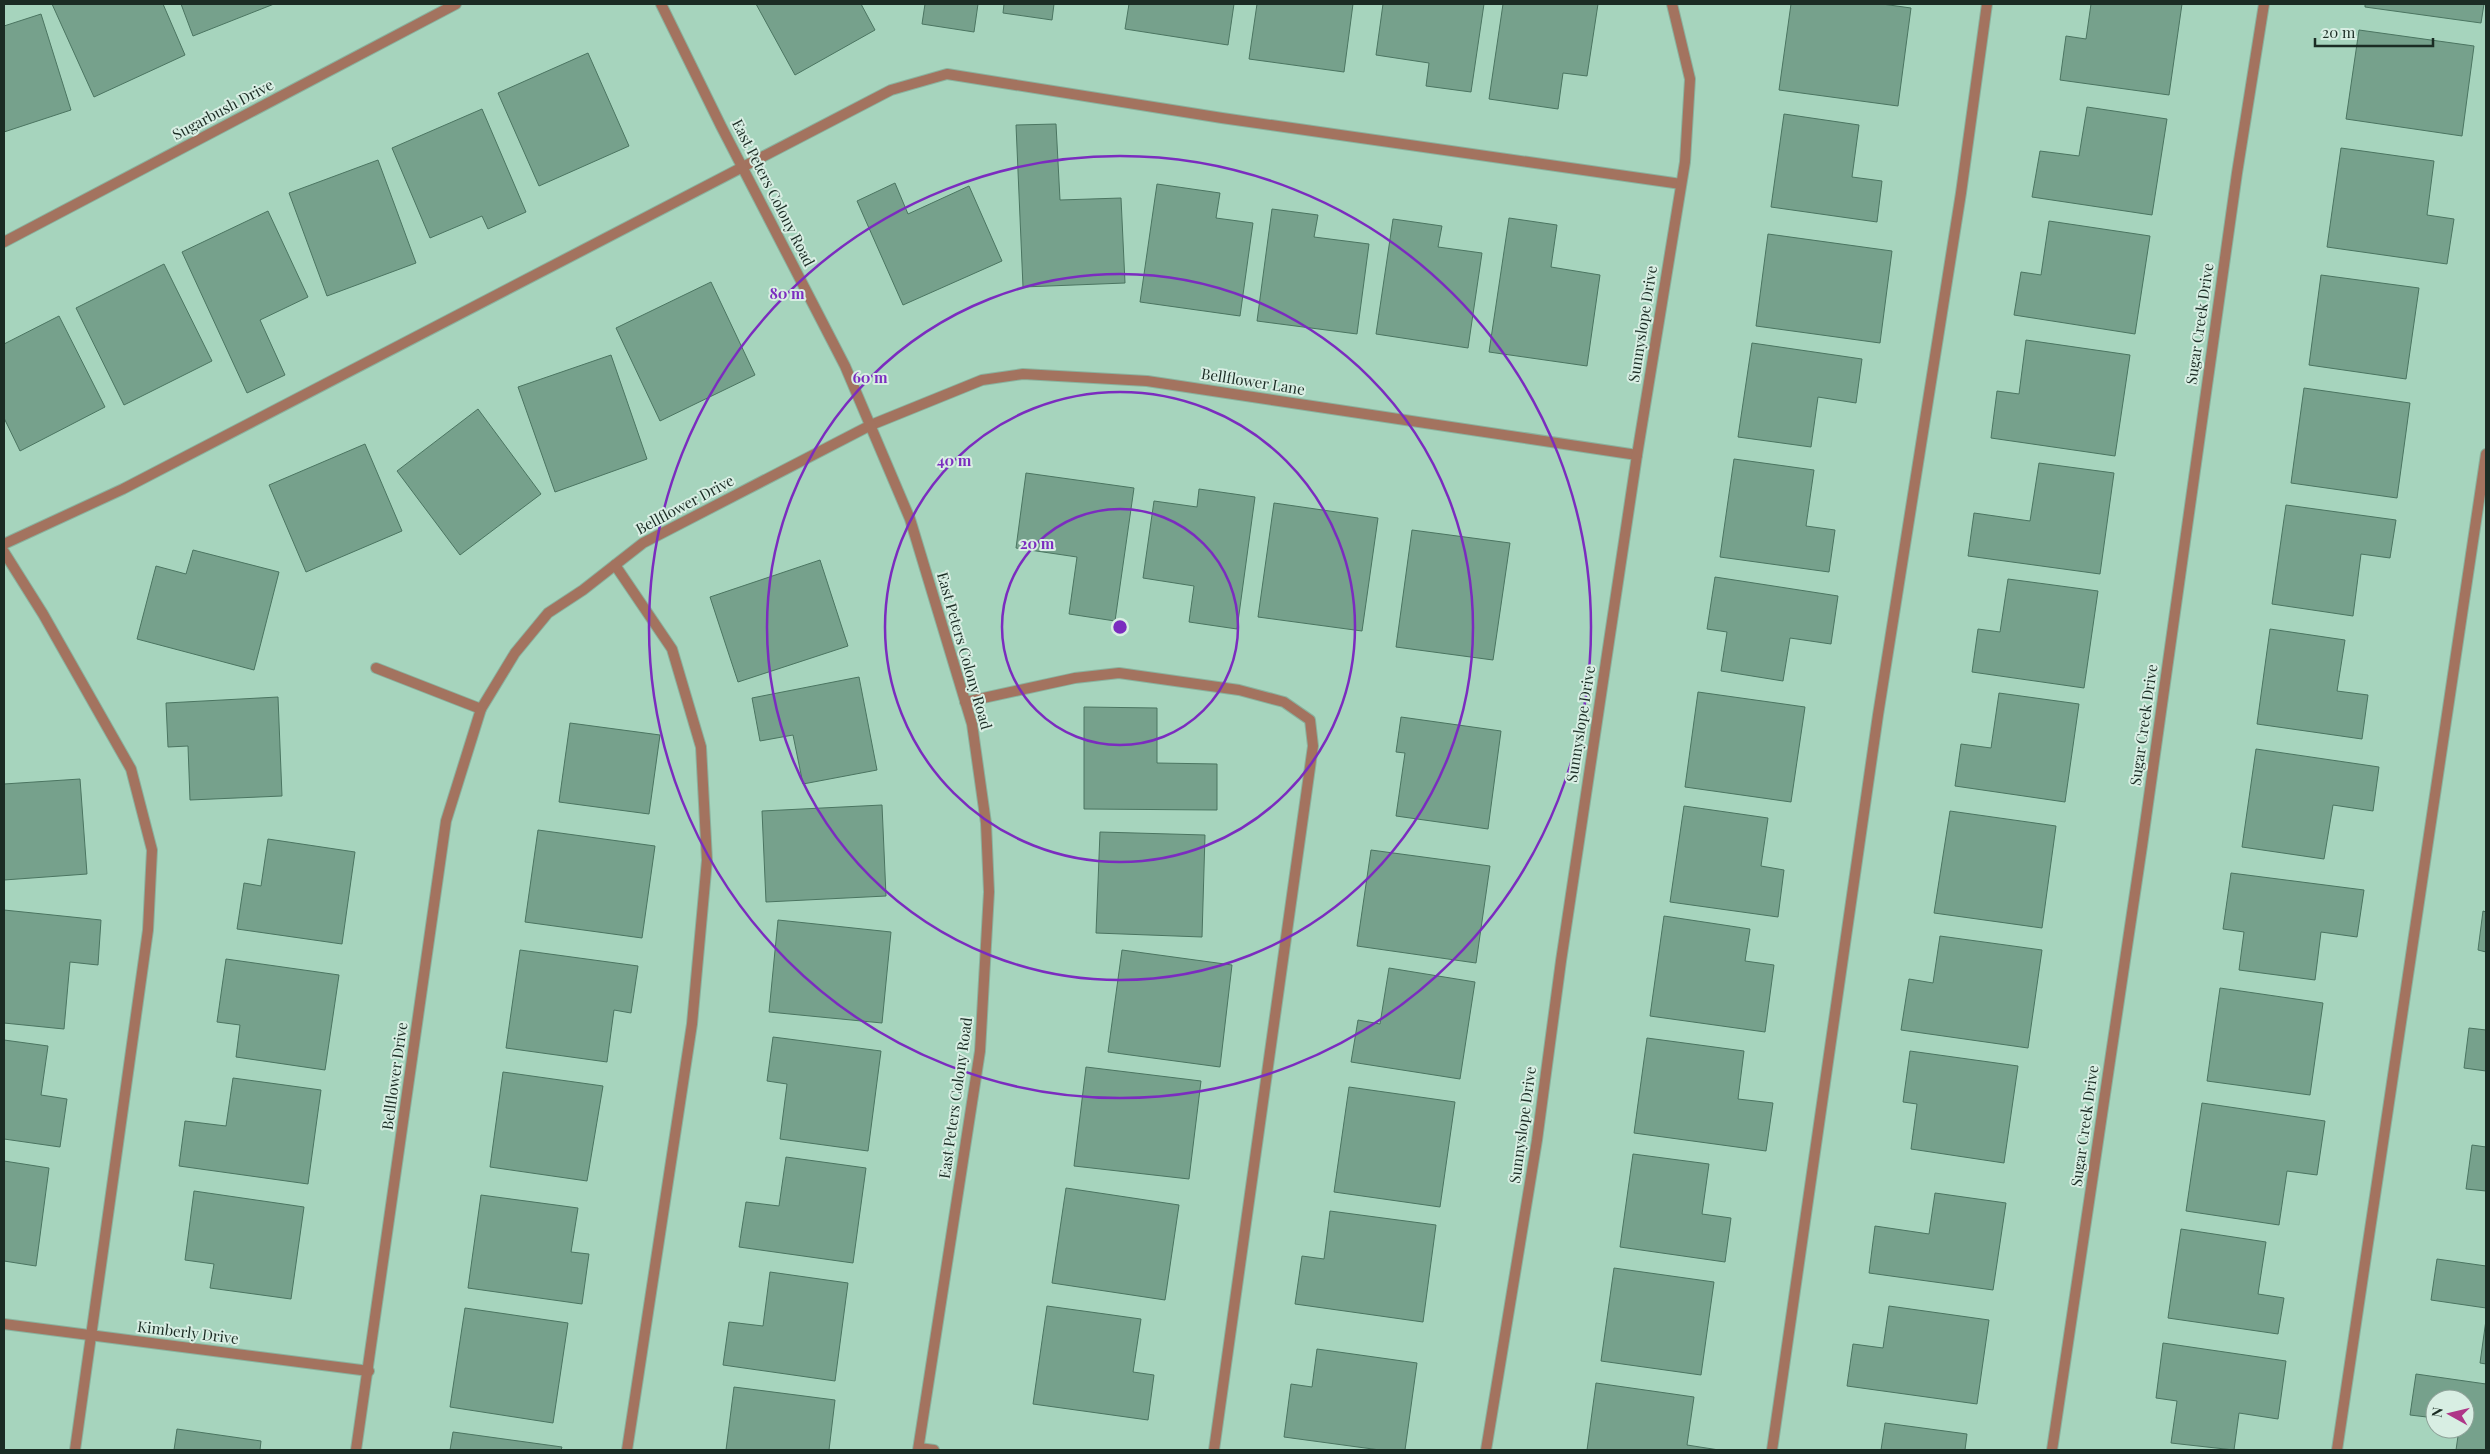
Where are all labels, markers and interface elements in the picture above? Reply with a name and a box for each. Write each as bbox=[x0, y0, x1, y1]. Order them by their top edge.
scale bar bbox=[2315, 15, 2432, 47]
text: 20 m bbox=[2322, 22, 2356, 42]
street label: Sugarbush Drive bbox=[169, 74, 276, 144]
street label: East Peters Colony Road bbox=[728, 115, 820, 270]
street label: Sugar Creek Drive bbox=[2181, 262, 2217, 386]
street label: Sunnyslope Drive bbox=[1623, 264, 1661, 384]
text: 80 m bbox=[769, 283, 805, 303]
street label: Bellflower Lane bbox=[1200, 363, 1306, 399]
text: 60 m bbox=[852, 367, 888, 387]
text: 40 m bbox=[937, 450, 972, 470]
street label: Bellflower Drive bbox=[632, 470, 737, 538]
text: 20 m bbox=[1020, 533, 1055, 553]
street label: East Peters Colony Road bbox=[933, 570, 997, 732]
centre of rings bbox=[1111, 618, 1129, 636]
street label: Sugar Creek Drive bbox=[2125, 663, 2161, 787]
street label: Sunnyslope Drive bbox=[1561, 664, 1599, 784]
street label: East Peters Colony Road bbox=[934, 1016, 976, 1180]
street label: Bellflower Drive bbox=[377, 1021, 411, 1131]
street label: Sugar Creek Drive bbox=[2066, 1064, 2102, 1188]
street label: Sunnyslope Drive bbox=[1504, 1065, 1540, 1185]
street label: Kimberly Drive bbox=[136, 1316, 240, 1348]
north arrow bbox=[2425, 1389, 2475, 1439]
text: N bbox=[2427, 1406, 2447, 1418]

